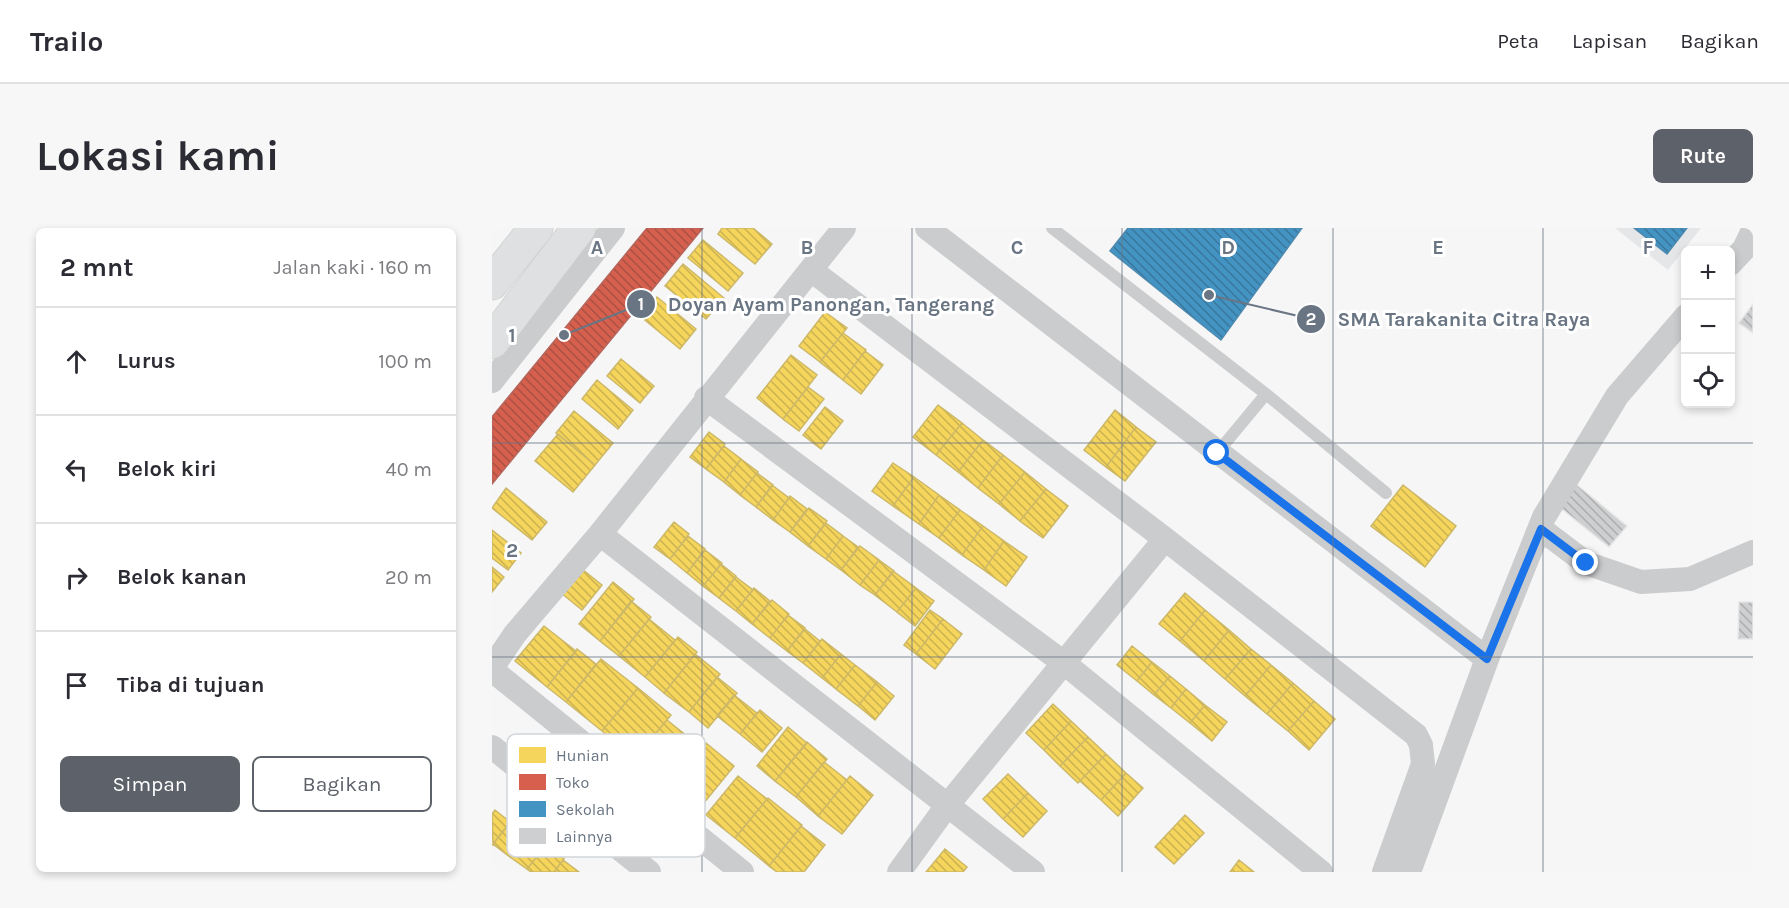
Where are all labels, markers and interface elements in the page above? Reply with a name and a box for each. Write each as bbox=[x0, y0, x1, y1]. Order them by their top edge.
text: Trailo bbox=[30, 25, 103, 58]
text: Peta bbox=[1497, 29, 1539, 53]
text: Lapisan bbox=[1572, 29, 1647, 53]
text: Bagikan bbox=[1680, 29, 1759, 53]
button: Rute bbox=[1653, 129, 1753, 183]
text: Lokasi kami bbox=[36, 131, 280, 181]
text: A bbox=[591, 236, 604, 259]
text: B bbox=[801, 236, 813, 259]
text: C bbox=[1011, 236, 1023, 259]
text: D bbox=[1221, 236, 1235, 259]
text: E bbox=[1432, 236, 1444, 259]
text: F bbox=[1643, 236, 1654, 259]
map controls bbox=[1681, 246, 1735, 408]
button: + bbox=[1681, 246, 1735, 300]
text: 2 mnt bbox=[60, 252, 133, 283]
text: Jalan kaki · 160 m bbox=[274, 256, 432, 279]
callout: Doyan Ayam Panongan, Tangerang bbox=[626, 285, 1006, 323]
text: 1 bbox=[638, 293, 644, 315]
text: Doyan Ayam Panongan, Tangerang bbox=[668, 293, 994, 316]
callout: SMA Tarakanita Citra Raya bbox=[1296, 300, 1603, 338]
button: − bbox=[1681, 300, 1735, 354]
text: 2 bbox=[1306, 308, 1316, 330]
text: SMA Tarakanita Citra Raya bbox=[1337, 308, 1591, 331]
text: 1 bbox=[508, 324, 516, 347]
icon: ahead bbox=[60, 345, 93, 378]
text: Lurus bbox=[117, 348, 176, 374]
text: 100 m bbox=[378, 350, 432, 373]
button: locate bbox=[1681, 354, 1735, 408]
route start bbox=[1203, 439, 1229, 465]
icon: left bbox=[60, 453, 93, 486]
text: Belok kiri bbox=[117, 456, 217, 482]
text: 40 m bbox=[386, 458, 432, 481]
text: 2 bbox=[506, 539, 518, 562]
route end bbox=[1572, 549, 1598, 575]
icon: right bbox=[60, 561, 93, 594]
text: Belok kanan bbox=[117, 564, 247, 590]
text: 20 m bbox=[385, 566, 432, 589]
icon: arrive bbox=[60, 669, 93, 702]
text: Tiba di tujuan bbox=[117, 672, 264, 698]
legend bbox=[507, 734, 705, 857]
text: Hunian bbox=[556, 746, 609, 765]
button: Simpan bbox=[60, 756, 240, 812]
button: Bagikan bbox=[252, 756, 432, 812]
text: Toko bbox=[556, 773, 589, 792]
text: Sekolah bbox=[556, 800, 615, 819]
text: Lainnya bbox=[556, 827, 613, 846]

